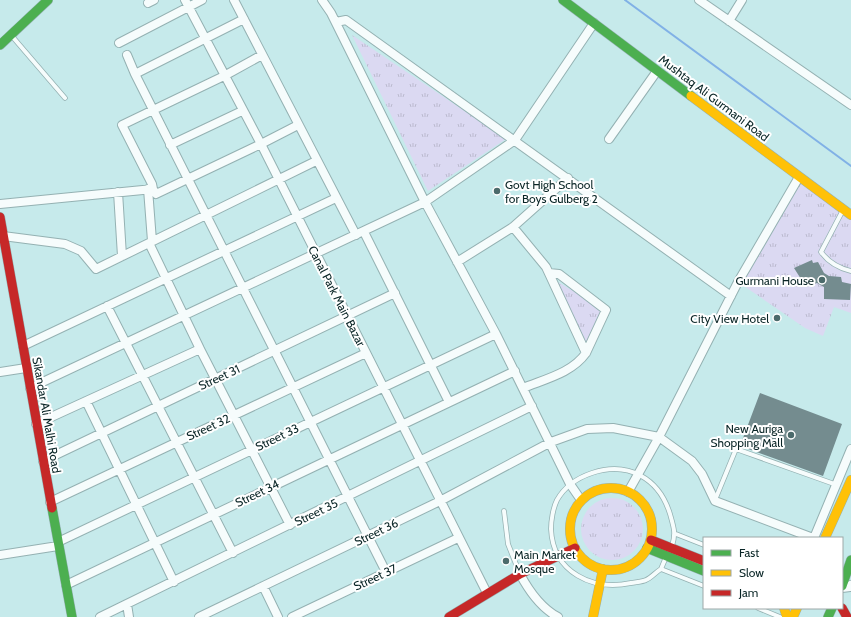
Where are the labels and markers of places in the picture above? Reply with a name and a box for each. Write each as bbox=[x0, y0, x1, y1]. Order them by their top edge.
place label: Govt High School for Boys Gulberg 2 bbox=[505, 177, 598, 206]
marker: Govt High School for Boys Gulberg 2 bbox=[492, 186, 502, 196]
place label: Gurmani House bbox=[735, 273, 814, 288]
marker: Gurmani House bbox=[817, 275, 827, 285]
place label: City View Hotel bbox=[690, 311, 769, 326]
marker: City View Hotel bbox=[772, 313, 782, 323]
place label: New Auriga Shopping Mall bbox=[711, 421, 783, 450]
marker: New Auriga Shopping Mall bbox=[786, 430, 796, 440]
place label: Main Market Mosque bbox=[514, 547, 576, 576]
marker: Main Market Mosque bbox=[501, 556, 511, 566]

